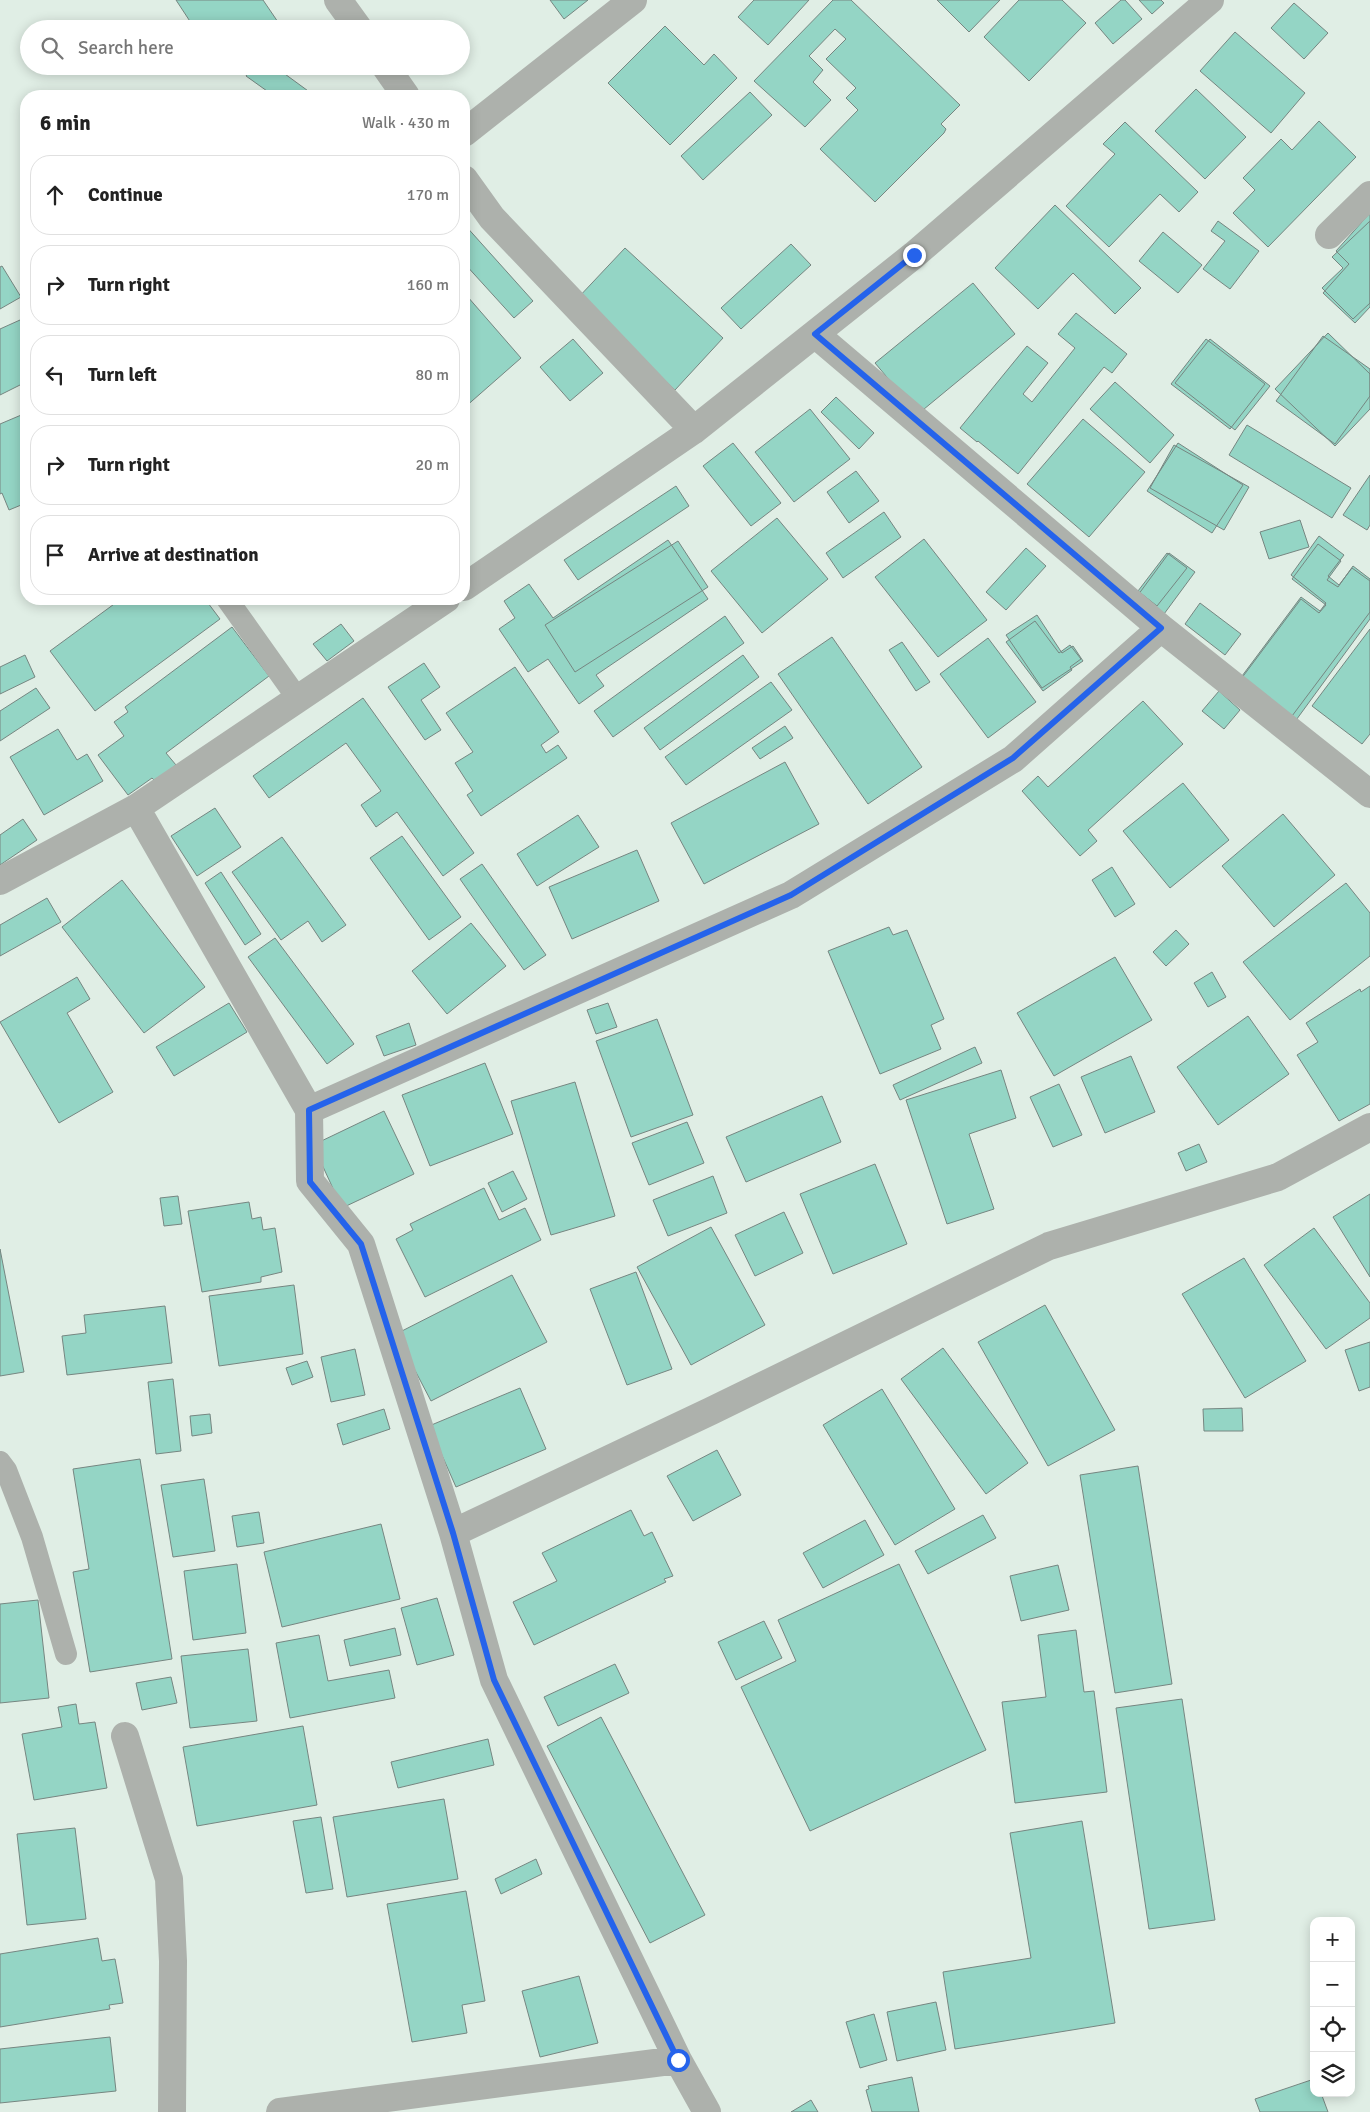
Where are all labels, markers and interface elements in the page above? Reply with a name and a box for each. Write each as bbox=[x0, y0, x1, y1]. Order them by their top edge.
search box bbox=[20, 20, 470, 75]
icon: search bbox=[38, 34, 66, 62]
text: Search here bbox=[78, 36, 174, 60]
text: 6 min bbox=[40, 110, 91, 136]
text: Walk · 430 m bbox=[362, 113, 450, 133]
icon: ahead bbox=[41, 181, 69, 209]
text: Continue bbox=[88, 183, 163, 207]
text: 170 m bbox=[407, 185, 449, 205]
route end bbox=[903, 244, 926, 267]
icon: right bbox=[41, 271, 69, 299]
text: Turn right bbox=[88, 273, 170, 297]
text: 160 m bbox=[407, 275, 449, 295]
icon: left bbox=[41, 361, 69, 389]
text: Turn left bbox=[88, 363, 157, 387]
text: 80 m bbox=[415, 365, 449, 385]
icon: right bbox=[41, 451, 69, 479]
text: Turn right bbox=[88, 453, 170, 477]
text: 20 m bbox=[415, 455, 449, 475]
icon: arrive bbox=[41, 541, 69, 569]
text: Arrive at destination bbox=[88, 543, 259, 567]
map controls bbox=[1310, 1917, 1355, 2097]
button: + bbox=[1310, 1917, 1355, 1962]
button: − bbox=[1310, 1962, 1355, 2007]
button: locate bbox=[1310, 2007, 1355, 2052]
route start bbox=[667, 2049, 690, 2072]
button: layers bbox=[1310, 2052, 1355, 2097]

